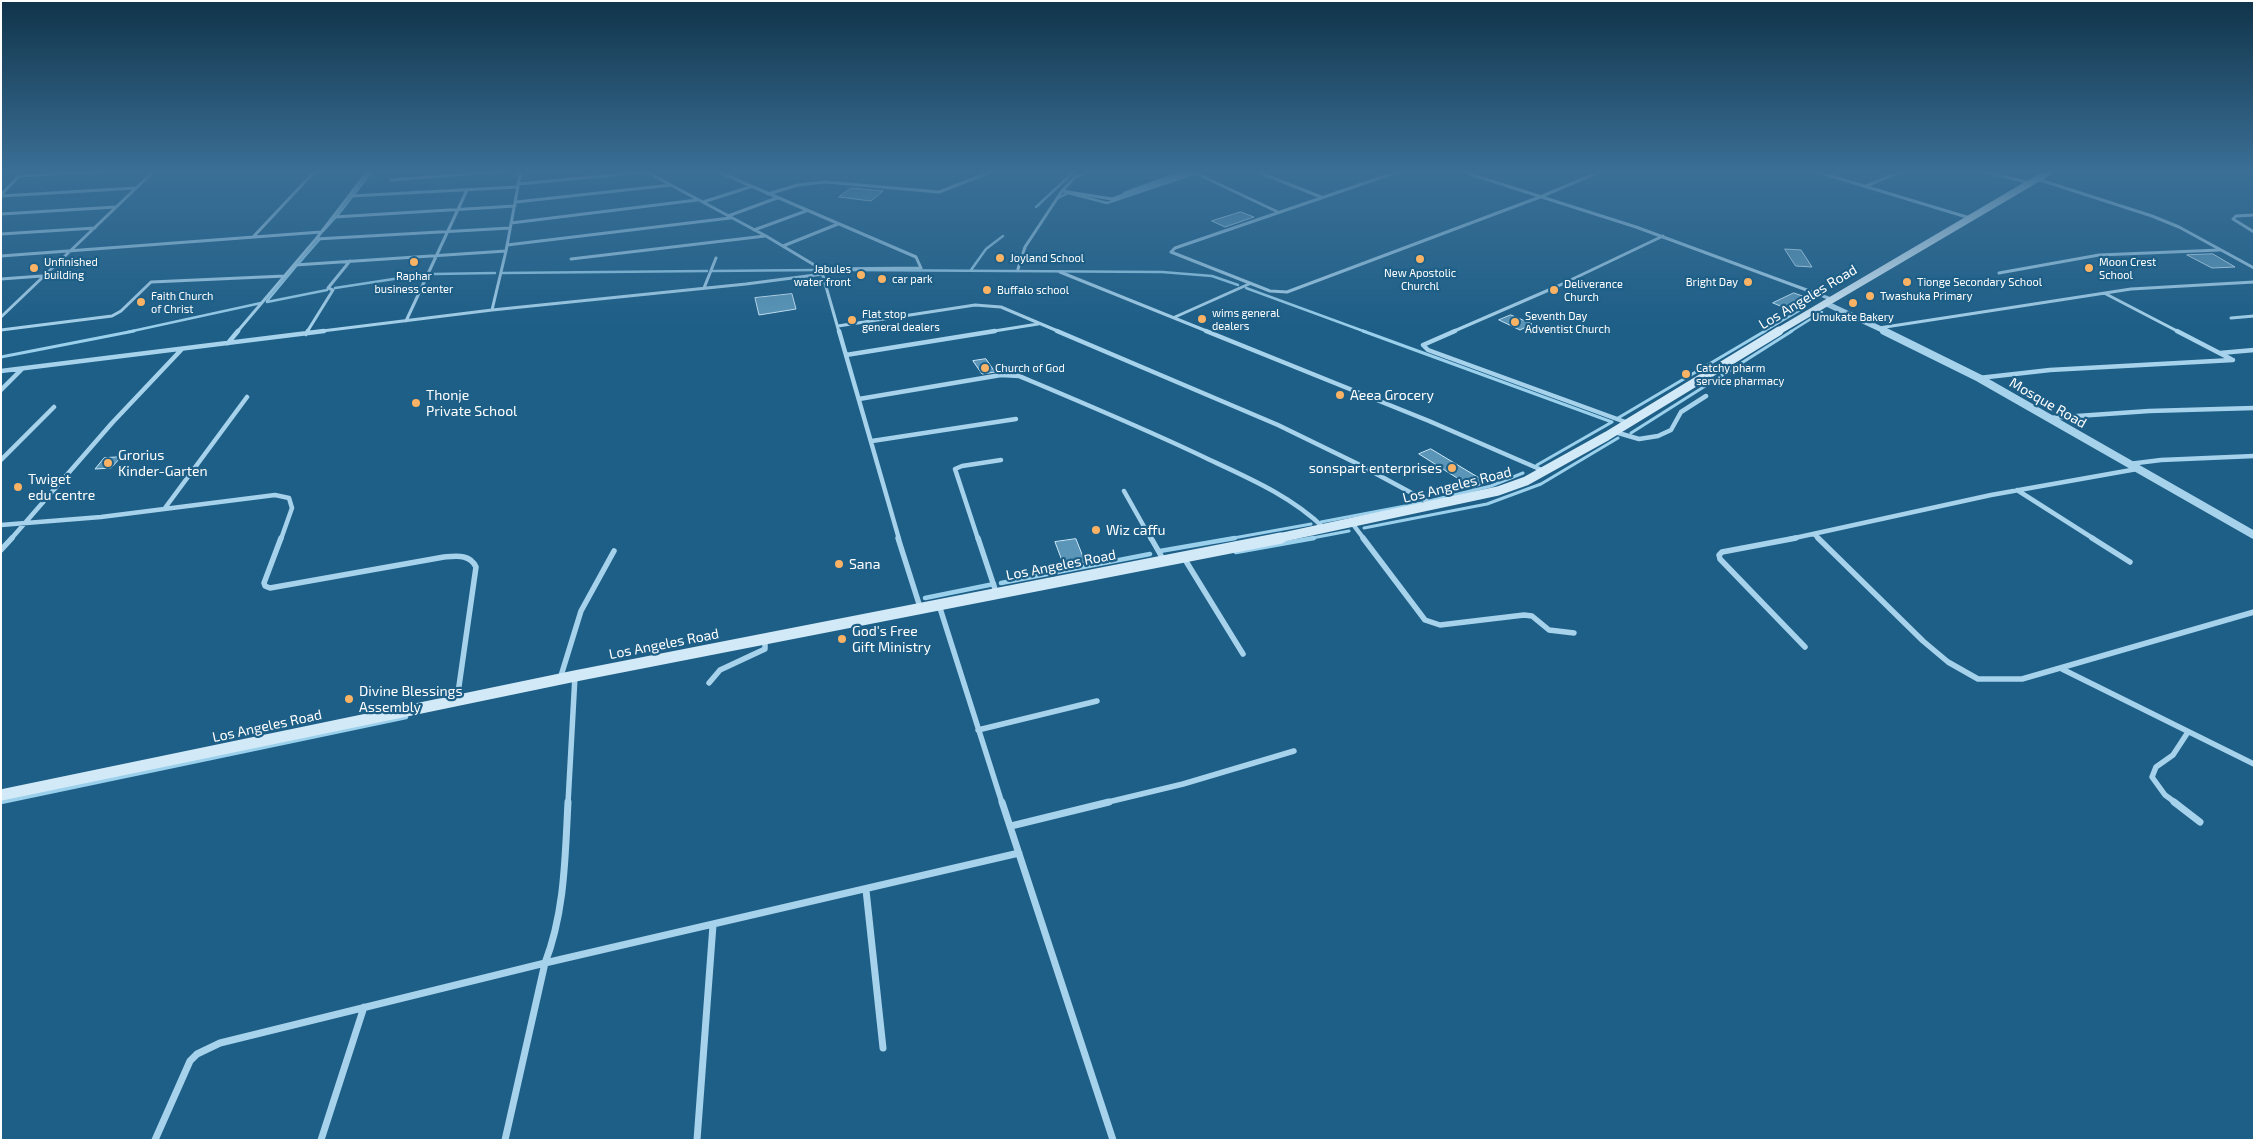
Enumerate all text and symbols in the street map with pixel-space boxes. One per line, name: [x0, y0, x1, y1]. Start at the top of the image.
place label: Joyland School: [1010, 251, 1084, 265]
marker: Joyland School: [994, 252, 1006, 264]
marker: New Apostolic Churchl: [1414, 253, 1426, 265]
place label: Unfinished building: [44, 255, 98, 281]
place label: Moon Crest School: [2099, 255, 2156, 281]
marker: Raphar business center: [408, 256, 420, 268]
street label: Los Angeles Road: [1756, 261, 1860, 333]
marker: Unfinished building: [28, 262, 40, 274]
place label: Jabules water front: [794, 262, 851, 288]
marker: Moon Crest School: [2083, 262, 2095, 274]
place label: New Apostolic Churchl: [1384, 266, 1456, 292]
place label: Raphar business center: [375, 269, 453, 295]
marker: Jabules water front: [855, 269, 867, 281]
place label: car park: [892, 272, 933, 286]
marker: car park: [876, 273, 888, 285]
place label: Bright Day: [1686, 275, 1738, 289]
place label: Tionge Secondary School: [1917, 275, 2042, 289]
marker: Bright Day: [1742, 276, 1754, 288]
marker: Tionge Secondary School: [1901, 276, 1913, 288]
place label: Deliverance Church: [1564, 277, 1623, 303]
place label: Buffalo school: [997, 283, 1069, 297]
marker: Buffalo school: [981, 284, 993, 296]
marker: Deliverance Church: [1548, 284, 1560, 296]
place label: Faith Church of Christ: [151, 289, 213, 315]
place label: Twashuka Primary: [1880, 289, 1973, 303]
marker: Twashuka Primary: [1864, 290, 1876, 302]
marker: Faith Church of Christ: [135, 296, 147, 308]
marker: Umukate Bakery: [1847, 297, 1859, 309]
place label: wims general dealers: [1212, 306, 1279, 332]
place label: Flat stop general dealers: [862, 307, 940, 333]
place label: Seventh Day Adventist Church: [1525, 309, 1610, 335]
place label: Umukate Bakery: [1812, 310, 1894, 324]
marker: wims general dealers: [1196, 313, 1208, 325]
marker: Flat stop general dealers: [846, 314, 858, 326]
marker: Seventh Day Adventist Church: [1509, 316, 1521, 328]
place label: Church of God: [995, 361, 1065, 375]
place label: Catchy pharm service pharmacy: [1696, 361, 1784, 387]
marker: Church of God: [979, 362, 991, 374]
marker: Catchy pharm service pharmacy: [1680, 368, 1692, 380]
street label: Mosque Road: [2006, 374, 2090, 432]
place label: Thonje Private School: [426, 387, 517, 420]
place label: Aeea Grocery: [1350, 387, 1434, 403]
marker: Aeea Grocery: [1334, 389, 1346, 401]
marker: Thonje Private School: [410, 397, 422, 409]
place label: Grorius Kinder-Garten: [118, 447, 208, 480]
marker: Grorius Kinder-Garten: [102, 457, 114, 469]
place label: sonspart enterprises: [1309, 460, 1442, 476]
marker: sonspart enterprises: [1446, 462, 1458, 474]
street label: Los Angeles Road: [1401, 463, 1513, 507]
place label: Twiget edu centre: [28, 471, 95, 504]
marker: Twiget edu centre: [12, 481, 24, 493]
place label: Wiz caffu: [1106, 522, 1165, 538]
marker: Wiz caffu: [1090, 524, 1102, 536]
street label: Los Angeles Road: [1005, 546, 1117, 584]
place label: Sana: [849, 556, 880, 572]
marker: Sana: [833, 558, 845, 570]
place label: God's Free Gift Ministry: [852, 623, 931, 656]
street label: Los Angeles Road: [608, 625, 720, 663]
marker: God's Free Gift Ministry: [836, 633, 848, 645]
place label: Divine Blessings Assembly: [359, 683, 463, 716]
marker: Divine Blessings Assembly: [343, 693, 355, 705]
street label: Los Angeles Road: [211, 706, 323, 746]

